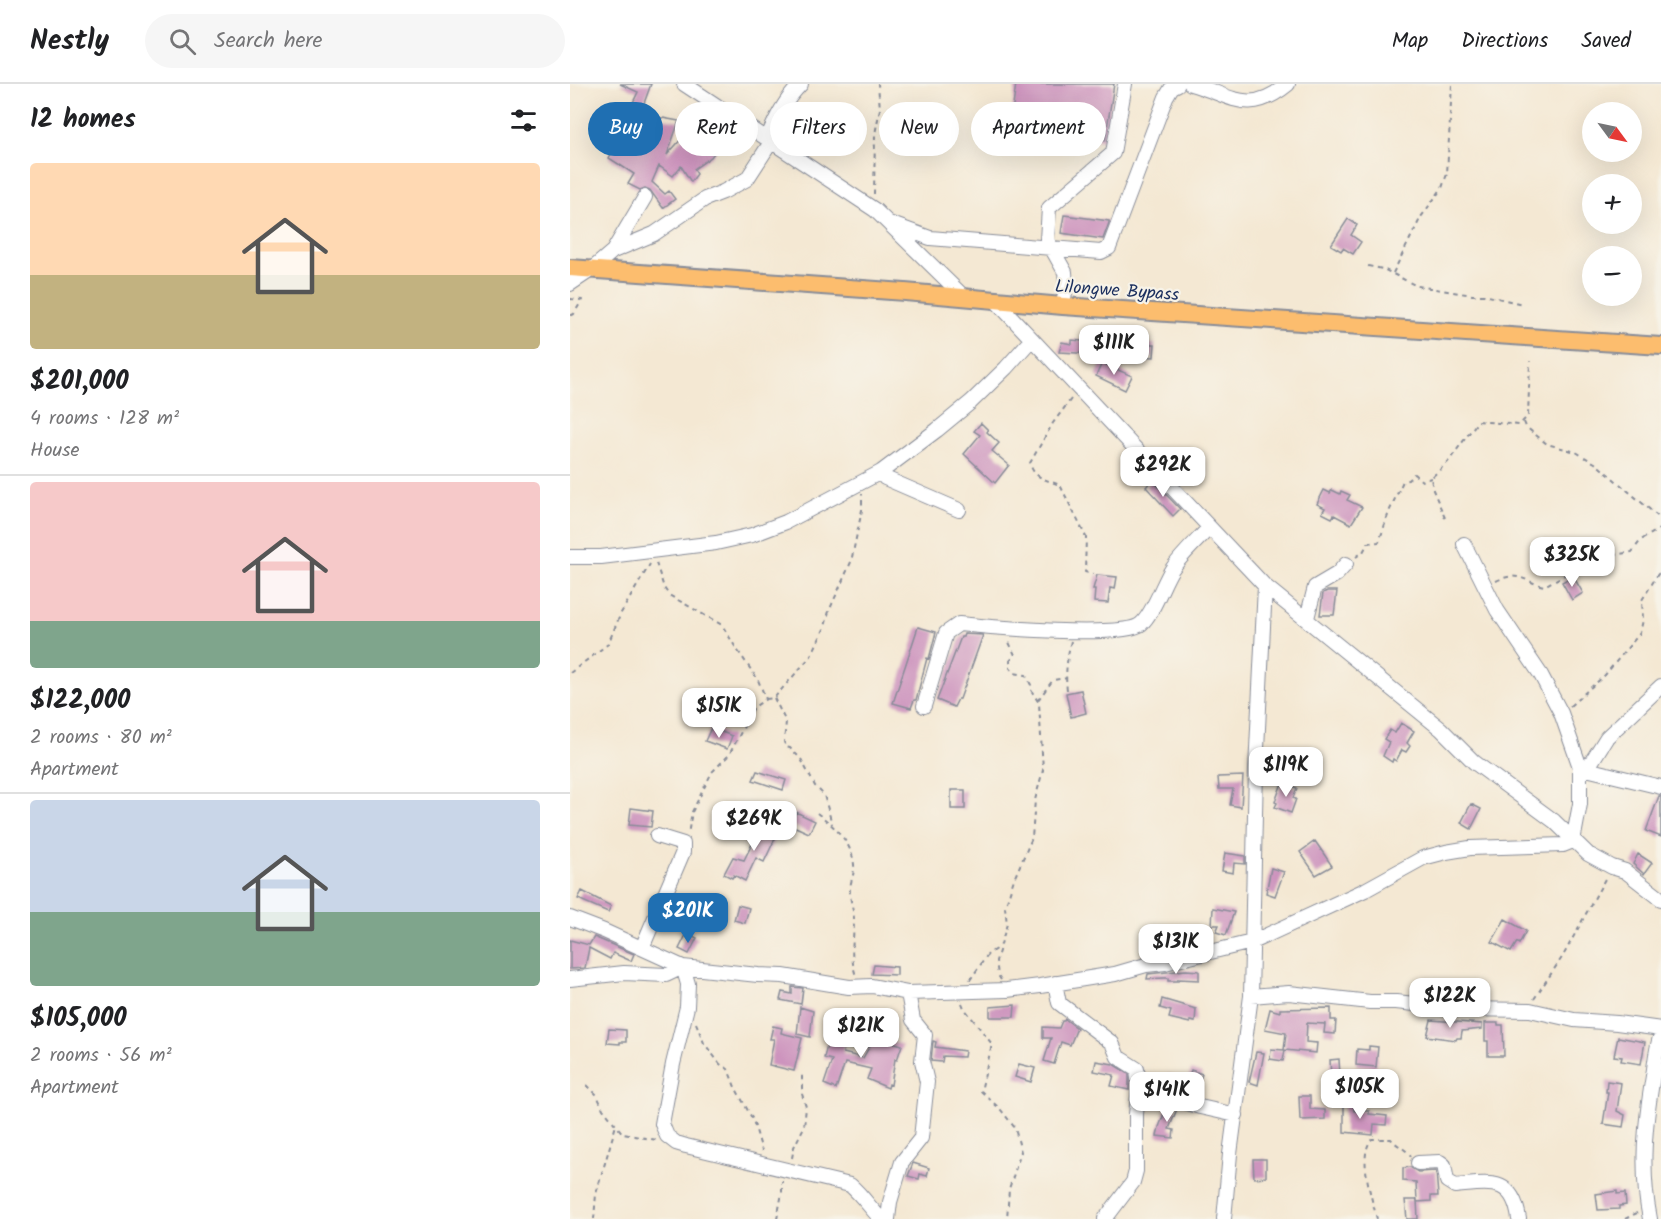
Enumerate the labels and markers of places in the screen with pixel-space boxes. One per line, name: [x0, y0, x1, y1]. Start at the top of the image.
pin: $111K: [1072, 325, 1156, 376]
pin: $292K: [1121, 447, 1205, 498]
pin: $325K: [1530, 537, 1614, 588]
pin: $151K: [677, 688, 761, 739]
pin: $119K: [1244, 747, 1328, 798]
pin: $269K: [712, 801, 796, 852]
pin: $201K: [646, 893, 730, 944]
pin: $131K: [1134, 924, 1218, 975]
pin: $122K: [1408, 978, 1492, 1029]
pin: $121K: [819, 1008, 903, 1059]
pin: $105K: [1318, 1069, 1402, 1120]
pin: $141K: [1125, 1072, 1209, 1123]

